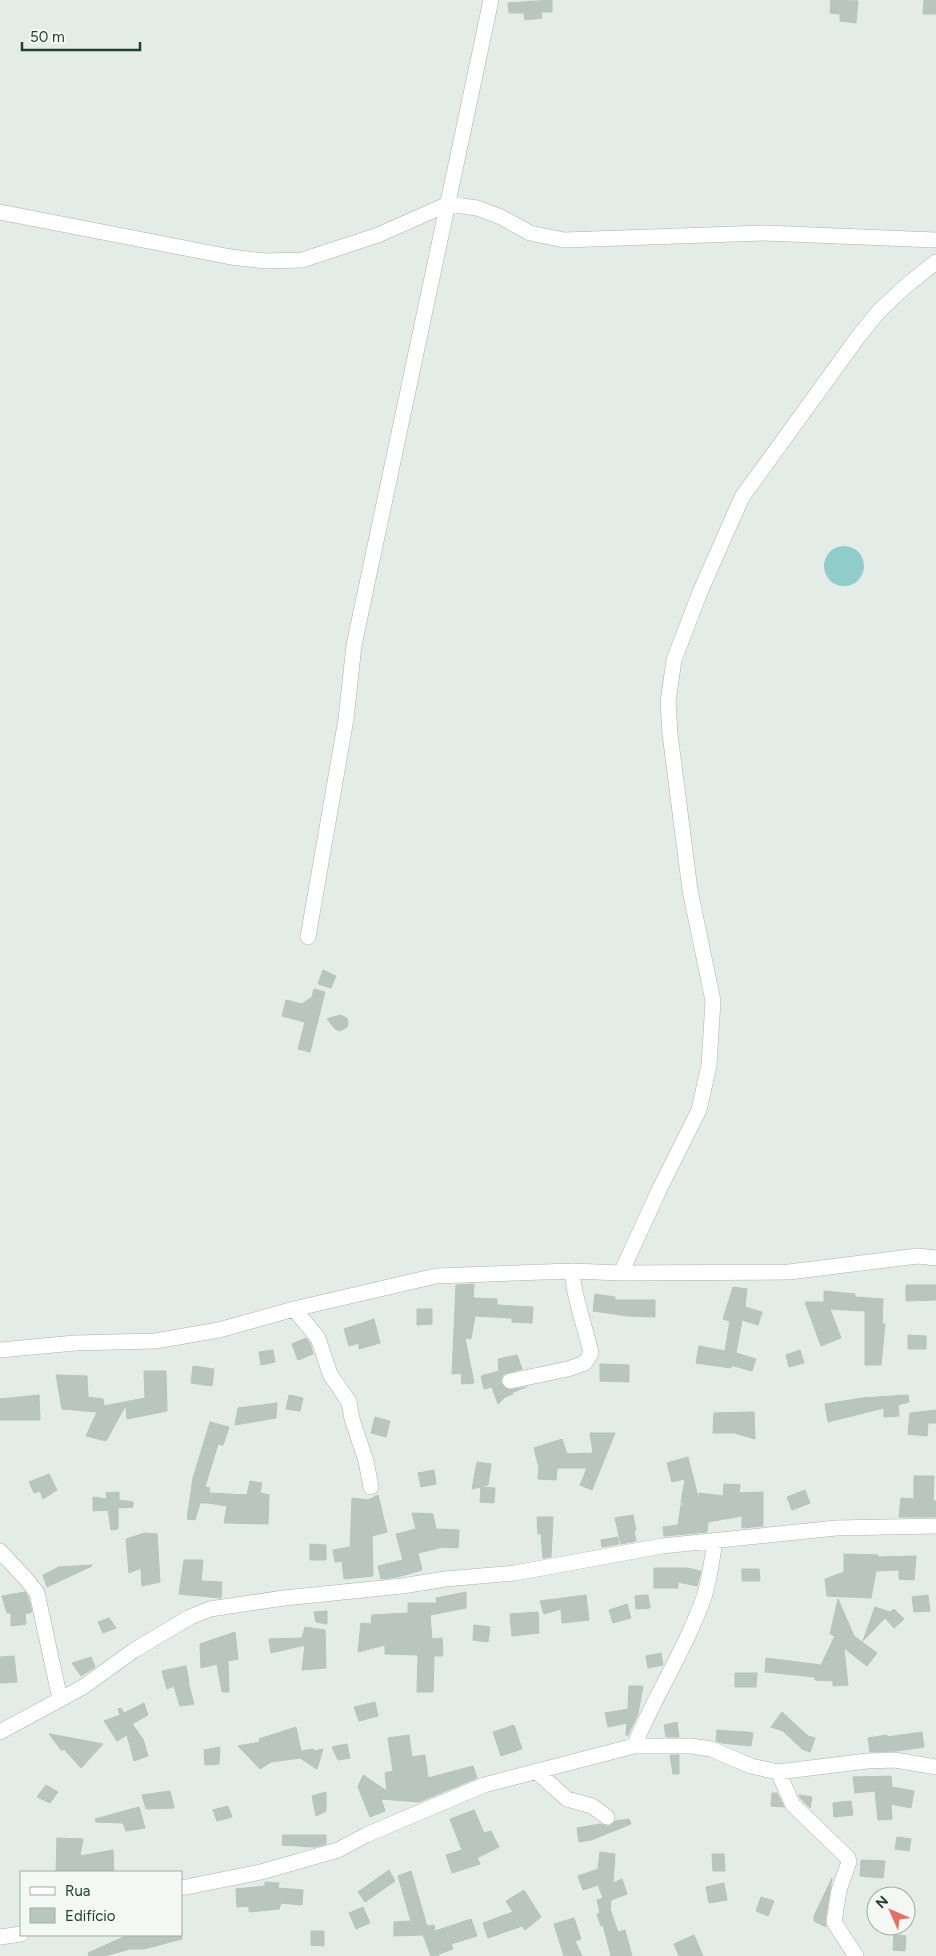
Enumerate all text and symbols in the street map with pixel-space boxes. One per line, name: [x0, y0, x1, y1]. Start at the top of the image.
scale bar: [22, 20, 140, 52]
text: 50 m: [30, 28, 65, 46]
legend: [20, 1871, 182, 1936]
text: Rua: [65, 1882, 90, 1900]
north arrow: [866, 1886, 916, 1936]
text: N: [872, 1892, 892, 1912]
text: Edifício: [65, 1907, 116, 1925]

